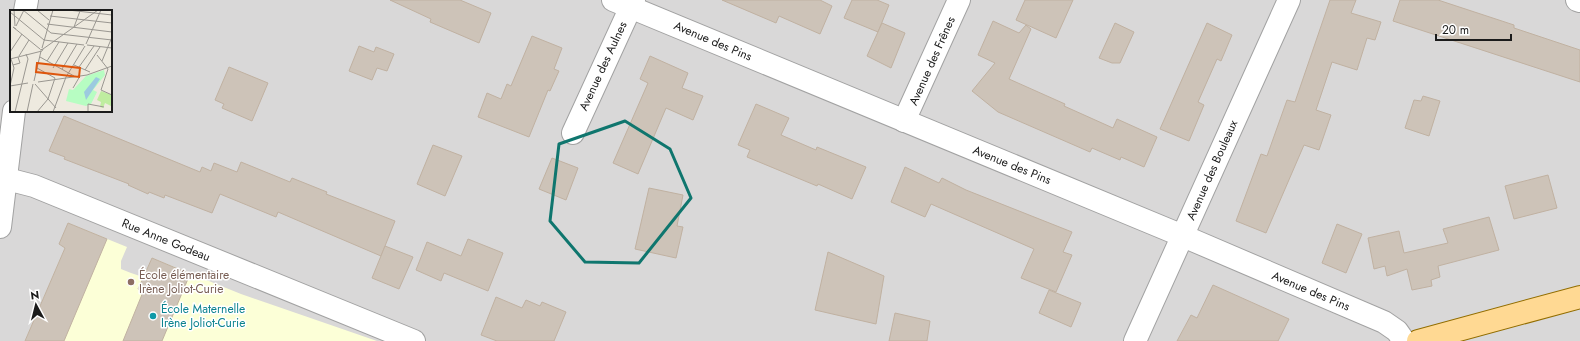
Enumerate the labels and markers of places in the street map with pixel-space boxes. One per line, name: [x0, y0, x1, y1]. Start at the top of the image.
place label: École élémentaire Irène Joliot-Curie: [139, 266, 229, 298]
marker: École élémentaire Irène Joliot-Curie: [126, 277, 136, 287]
place label: École Maternelle Irène Joliot-Curie: [161, 300, 245, 332]
marker: École Maternelle Irène Joliot-Curie: [148, 311, 158, 321]

